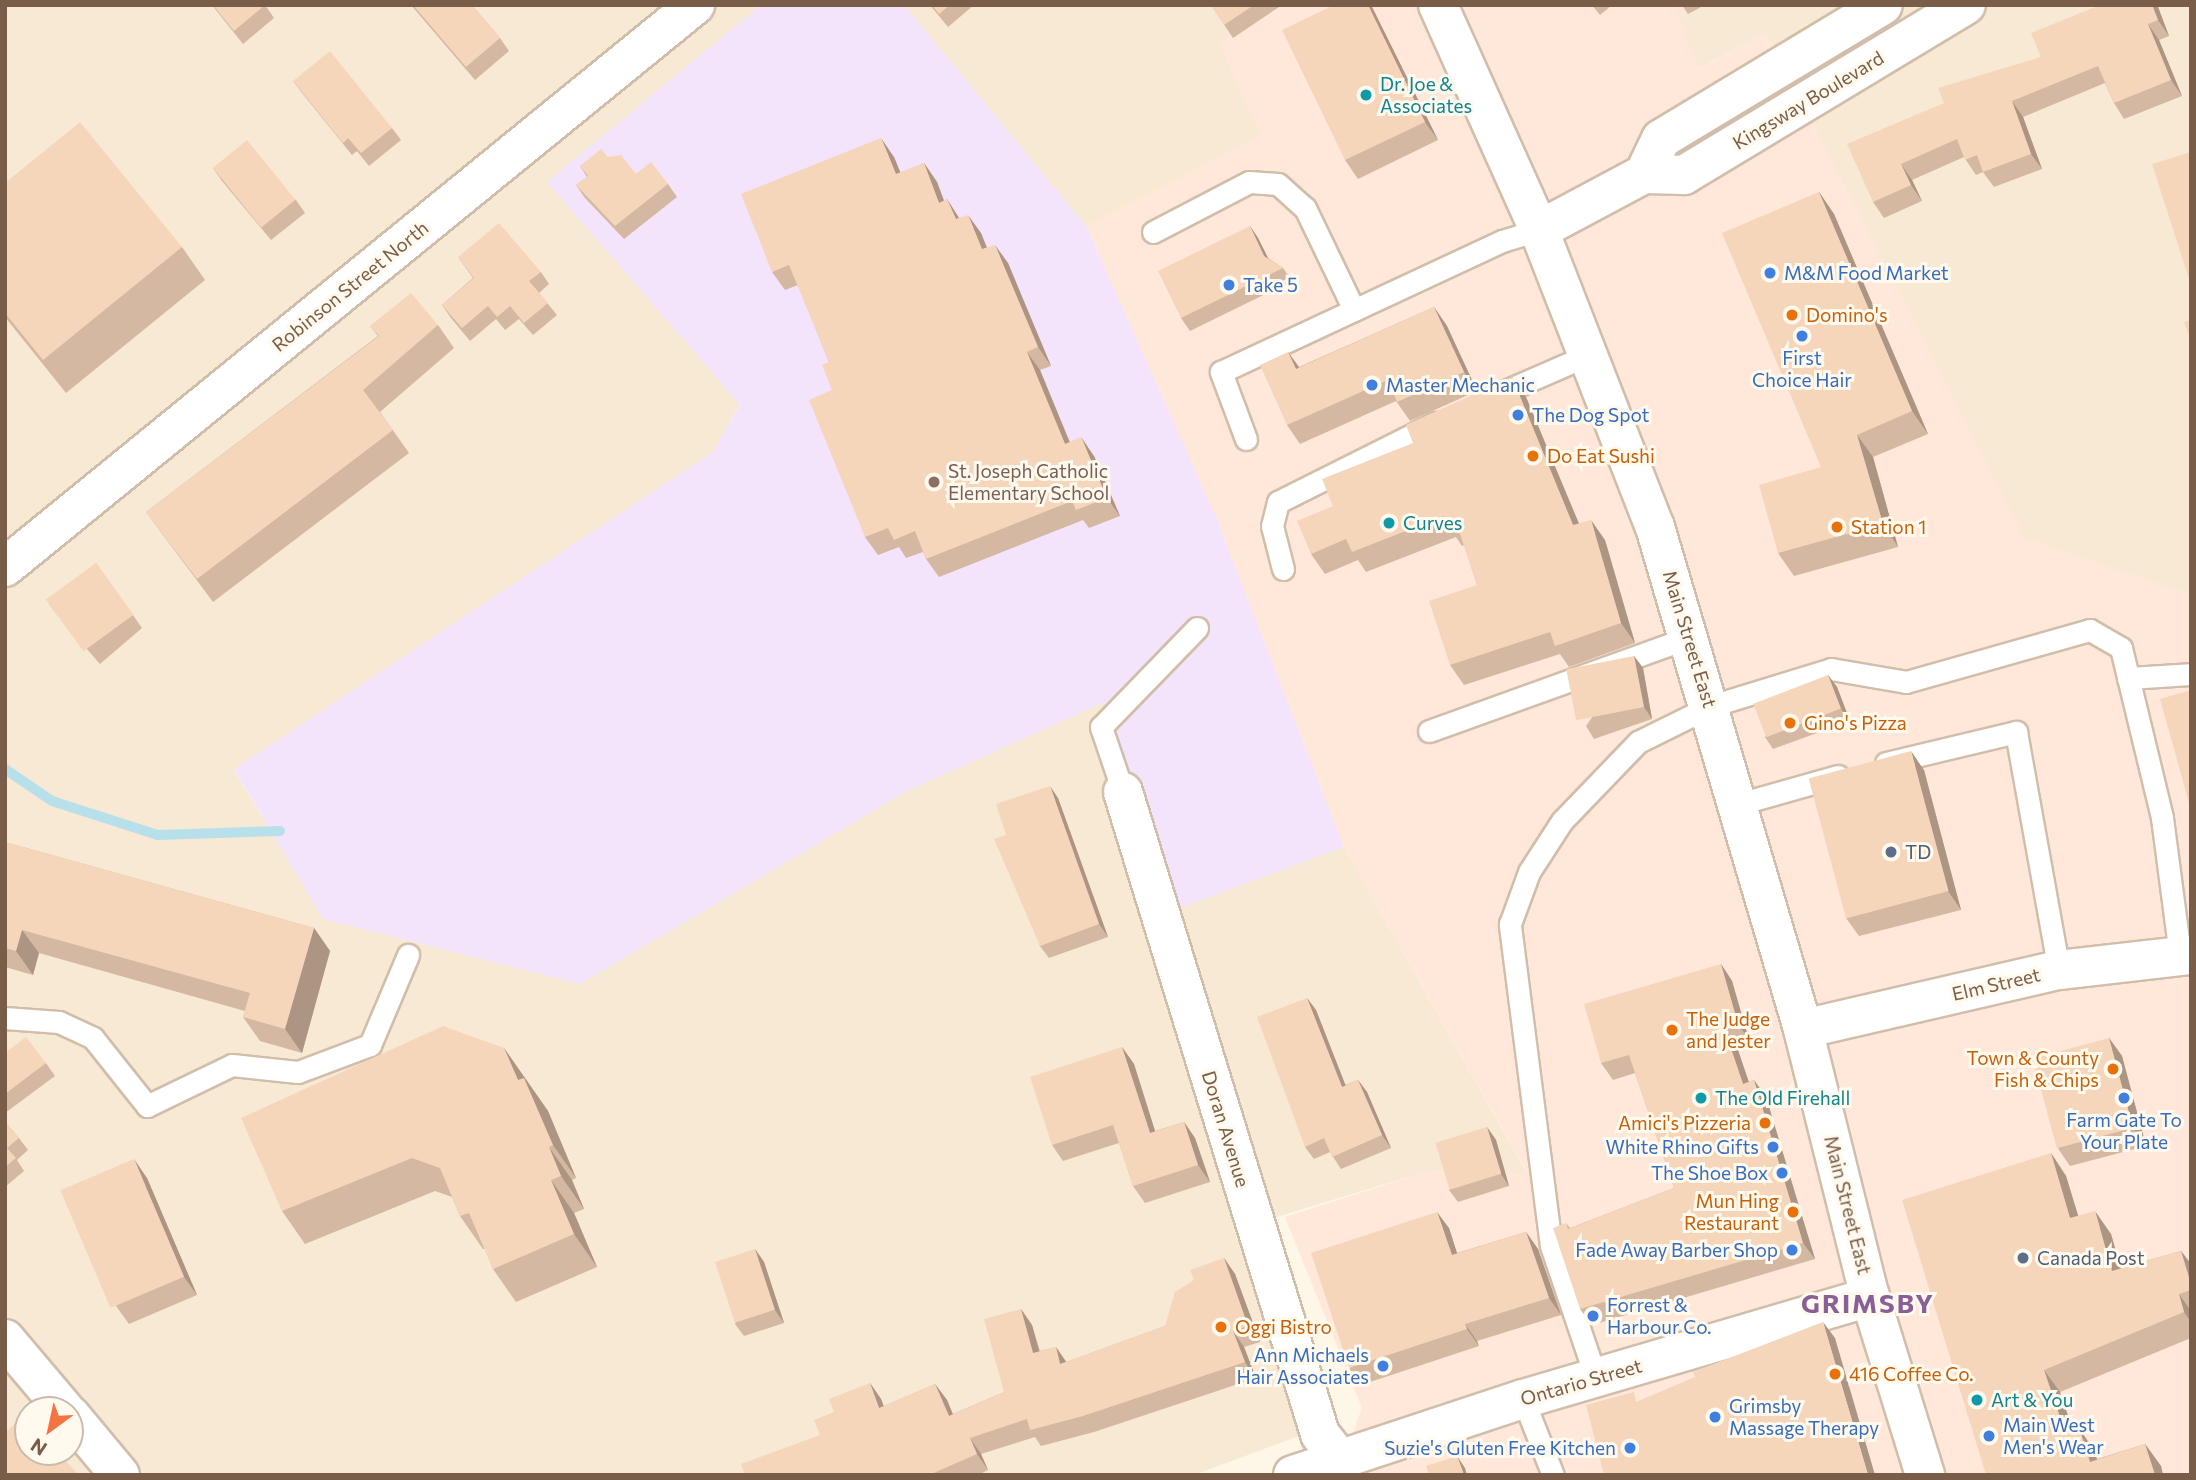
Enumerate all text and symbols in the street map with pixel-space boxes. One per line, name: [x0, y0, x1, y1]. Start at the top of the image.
street label: Kingsway Boulevard: [1728, 46, 1888, 154]
place label: Dr. Joe & Associates: [1380, 73, 1472, 117]
marker: Dr. Joe & Associates: [1358, 87, 1374, 103]
street label: Robinson Street North: [267, 216, 433, 356]
place label: M&M Food Market: [1784, 262, 1949, 284]
marker: M&M Food Market: [1762, 265, 1778, 281]
place label: Take 5: [1243, 274, 1298, 296]
marker: Take 5: [1221, 277, 1237, 293]
place label: Domino's: [1806, 304, 1888, 326]
marker: Domino's: [1784, 307, 1800, 323]
marker: First Choice Hair: [1794, 328, 1810, 344]
place label: First Choice Hair: [1752, 347, 1852, 391]
place label: Master Mechanic: [1386, 374, 1535, 396]
marker: Master Mechanic: [1364, 377, 1380, 393]
place label: The Dog Spot: [1532, 404, 1649, 426]
marker: The Dog Spot: [1510, 407, 1526, 423]
place label: Do Eat Sushi: [1547, 445, 1655, 467]
marker: Do Eat Sushi: [1525, 448, 1541, 464]
place label: St. Joseph Catholic Elementary School: [948, 460, 1109, 504]
marker: St. Joseph Catholic Elementary School: [926, 474, 942, 490]
place label: Curves: [1403, 512, 1462, 534]
marker: Curves: [1381, 515, 1397, 531]
place label: Station 1: [1851, 516, 1926, 538]
marker: Station 1: [1829, 519, 1845, 535]
street label: Main Street East: [1658, 568, 1722, 710]
place label: Gino's Pizza: [1804, 712, 1907, 734]
marker: Gino's Pizza: [1782, 715, 1798, 731]
place label: TD: [1905, 841, 1931, 863]
marker: TD: [1883, 844, 1899, 860]
street label: Elm Street: [1950, 963, 2042, 1005]
place label: The Judge and Jester: [1686, 1008, 1771, 1052]
marker: The Judge and Jester: [1664, 1022, 1680, 1038]
place label: Town & County Fish & Chips: [1966, 1047, 2099, 1091]
marker: Town & County Fish & Chips: [2105, 1061, 2121, 1077]
street label: Doran Avenue: [1197, 1068, 1255, 1190]
place label: The Old Firehall: [1715, 1087, 1850, 1109]
marker: The Old Firehall: [1693, 1090, 1709, 1106]
marker: Farm Gate To Your Plate: [2116, 1090, 2132, 1106]
place label: Farm Gate To Your Plate: [2066, 1109, 2182, 1153]
place label: Amici's Pizzeria: [1618, 1112, 1751, 1134]
marker: Amici's Pizzeria: [1757, 1115, 1773, 1131]
street label: Main Street East: [1820, 1133, 1876, 1277]
place label: White Rhino Gifts: [1605, 1136, 1759, 1158]
marker: White Rhino Gifts: [1765, 1139, 1781, 1155]
place label: The Shoe Box: [1651, 1162, 1768, 1184]
marker: The Shoe Box: [1774, 1165, 1790, 1181]
place label: Mun Hing Restaurant: [1684, 1190, 1779, 1234]
marker: Mun Hing Restaurant: [1785, 1204, 1801, 1220]
place label: Fade Away Barber Shop: [1575, 1239, 1778, 1261]
marker: Fade Away Barber Shop: [1784, 1242, 1800, 1258]
place label: Canada Post: [2037, 1247, 2144, 1269]
marker: Canada Post: [2015, 1250, 2031, 1266]
district label: GRIMSBY: [1802, 1287, 1934, 1319]
place label: Forrest & Harbour Co.: [1607, 1294, 1712, 1338]
marker: Forrest & Harbour Co.: [1585, 1308, 1601, 1324]
place label: Oggi Bistro: [1235, 1316, 1332, 1338]
marker: Oggi Bistro: [1213, 1319, 1229, 1335]
place label: Ann Michaels Hair Associates: [1236, 1344, 1369, 1388]
street label: Ontario Street: [1518, 1354, 1644, 1410]
marker: Ann Michaels Hair Associates: [1375, 1358, 1391, 1374]
place label: 416 Coffee Co.: [1849, 1363, 1974, 1385]
marker: 416 Coffee Co.: [1827, 1366, 1843, 1382]
place label: Art & You: [1991, 1389, 2073, 1411]
marker: Art & You: [1969, 1392, 1985, 1408]
place label: Grimsby Massage Therapy: [1729, 1395, 1879, 1439]
north arrow: [14, 1396, 84, 1466]
marker: Grimsby Massage Therapy: [1707, 1409, 1723, 1425]
place label: Main West Men's Wear: [2003, 1414, 2104, 1458]
marker: Main West Men's Wear: [1981, 1428, 1997, 1444]
text: N: [26, 1434, 51, 1461]
place label: Suzie's Gluten Free Kitchen: [1384, 1437, 1616, 1459]
marker: Suzie's Gluten Free Kitchen: [1622, 1440, 1638, 1456]

